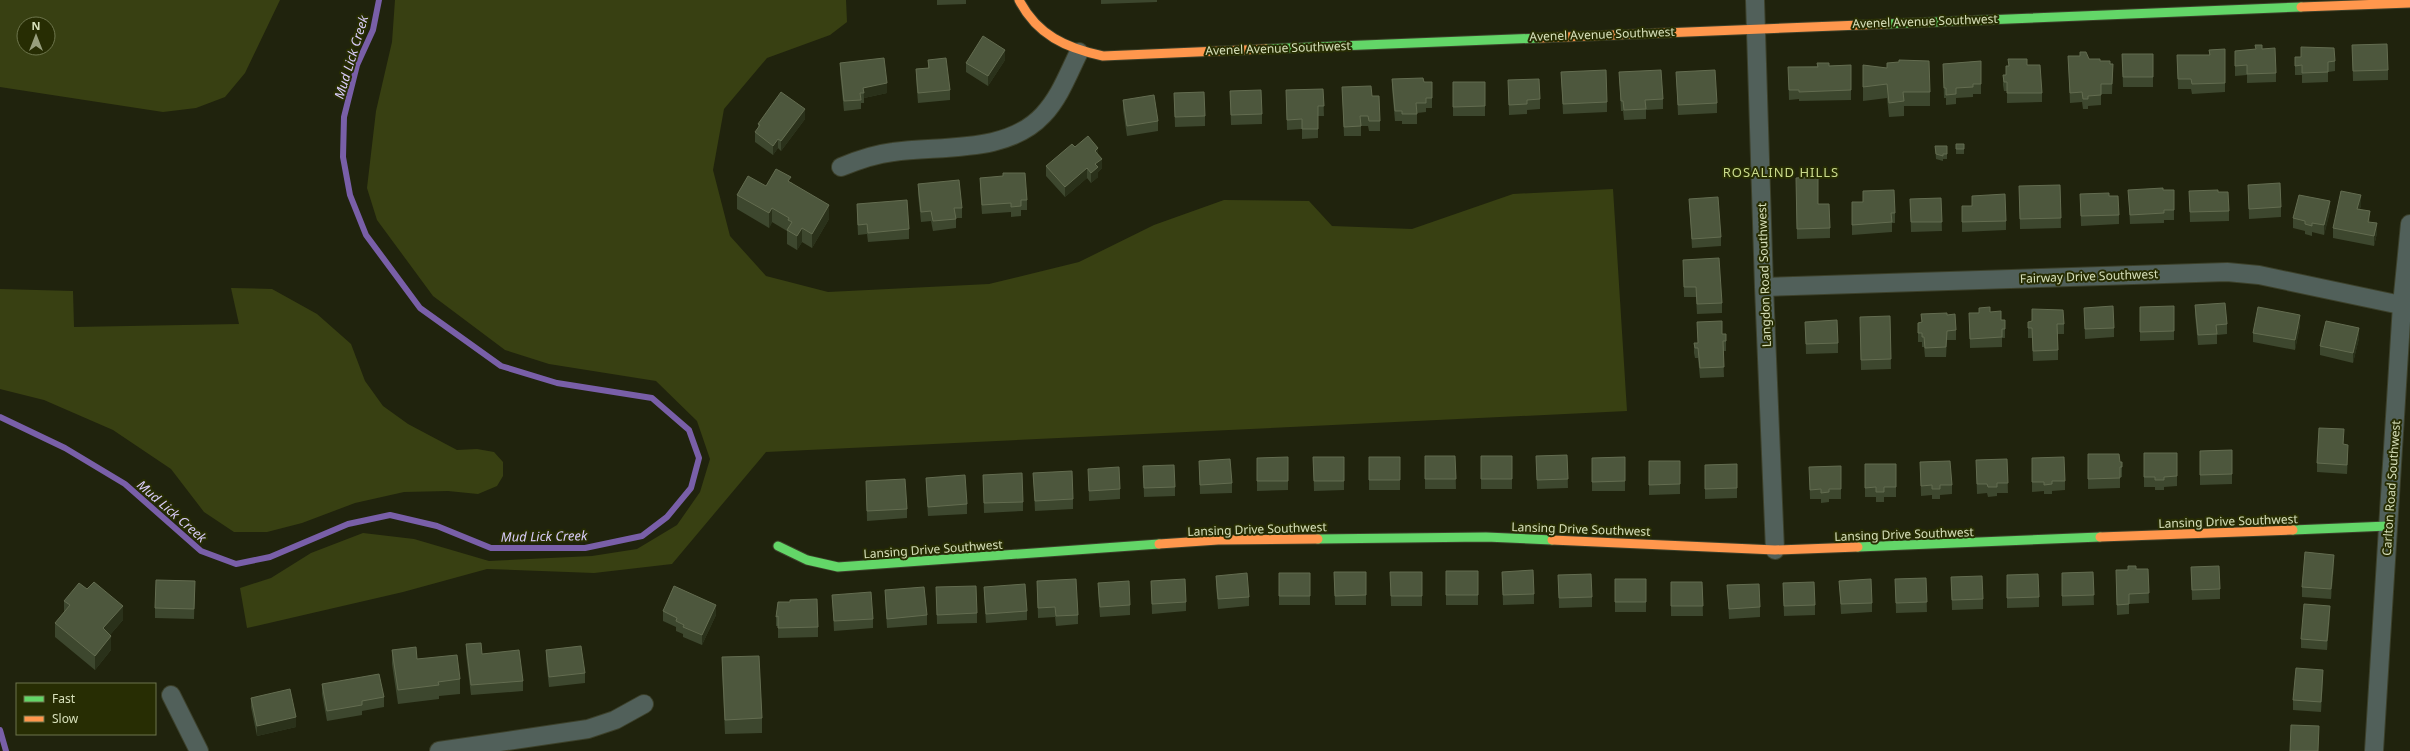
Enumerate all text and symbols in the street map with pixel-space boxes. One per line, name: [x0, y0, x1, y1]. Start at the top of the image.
street label: Avenel Avenue Southwest: [1852, 10, 1999, 32]
water label: Mud Lick Creek: [330, 12, 372, 101]
north arrow: [16, 16, 56, 56]
text: N: [32, 18, 40, 33]
street label: Avenel Avenue Southwest: [1529, 23, 1676, 45]
street label: Avenel Avenue Southwest: [1205, 37, 1352, 59]
district label: ROSALIND HILLS: [1723, 163, 1839, 181]
street label: Langdon Road Southwest: [1753, 202, 1775, 347]
street label: Fairway Drive Southwest: [2019, 265, 2159, 287]
street label: Carlton Road Southwest: [2378, 419, 2404, 556]
water label: Mud Lick Creek: [133, 476, 211, 547]
street label: Lansing Drive Southwest: [2158, 510, 2299, 532]
street label: Lansing Drive Southwest: [1187, 518, 1328, 540]
street label: Lansing Drive Southwest: [1511, 518, 1652, 540]
street label: Lansing Drive Southwest: [1834, 523, 1975, 545]
water label: Mud Lick Creek: [501, 526, 588, 546]
street label: Lansing Drive Southwest: [863, 536, 1004, 562]
legend: [16, 683, 156, 735]
text: Fast: [52, 690, 76, 707]
text: Slow: [52, 710, 79, 727]

